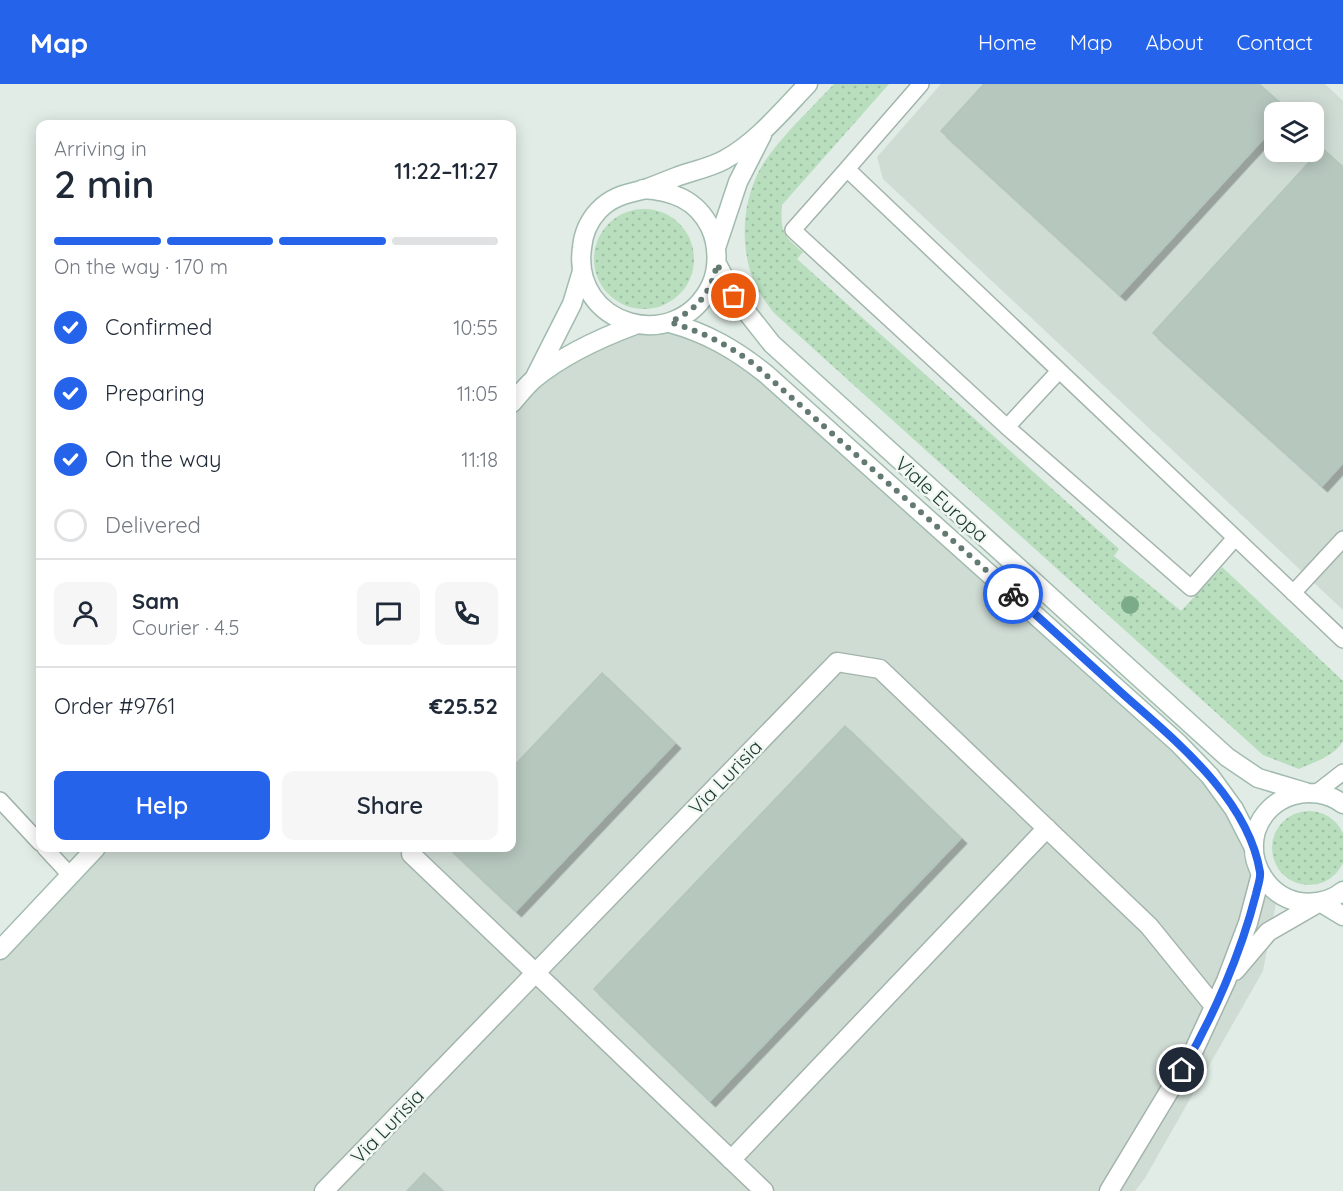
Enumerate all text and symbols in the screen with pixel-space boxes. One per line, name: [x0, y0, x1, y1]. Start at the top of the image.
text: Map: [30, 25, 88, 60]
text: Home: [978, 29, 1037, 55]
text: Map: [1070, 29, 1113, 55]
text: About: [1146, 29, 1204, 55]
text: Contact: [1237, 29, 1313, 55]
map controls: [1264, 102, 1324, 162]
button: layers: [1264, 102, 1324, 162]
text: Arriving in: [54, 136, 147, 161]
text: 11:22–11:27: [394, 157, 498, 185]
text: 2 min: [54, 159, 155, 208]
text: On the way · 170 m: [54, 254, 228, 279]
pin: [708, 270, 759, 321]
icon: bag: [717, 279, 750, 312]
icon: check: [54, 311, 87, 344]
text: Confirmed: [105, 313, 212, 341]
text: 10:55: [453, 315, 498, 340]
icon: check: [54, 377, 87, 410]
text: Preparing: [105, 379, 205, 407]
text: 11:05: [457, 381, 498, 406]
icon: check: [54, 443, 87, 476]
text: On the way: [105, 445, 221, 473]
text: 11:18: [461, 447, 498, 472]
street label: Viale Europa: [890, 451, 994, 547]
text: Delivered: [105, 511, 201, 539]
courier: [983, 564, 1043, 624]
icon: bike: [997, 578, 1030, 611]
button: person: [54, 582, 117, 645]
button: chat: [357, 582, 420, 645]
button: phone: [435, 582, 498, 645]
text: Sam: [132, 587, 179, 615]
text: Courier · 4.5: [132, 615, 239, 640]
text: Order #9761: [54, 692, 176, 720]
text: €25.52: [429, 692, 498, 720]
street label: Via Lurisia: [683, 734, 767, 820]
button: Help: [54, 771, 270, 840]
button: Share: [282, 771, 498, 840]
pin: [1156, 1044, 1207, 1095]
icon: home: [1165, 1053, 1198, 1086]
street label: Via Lurisia: [345, 1083, 429, 1169]

